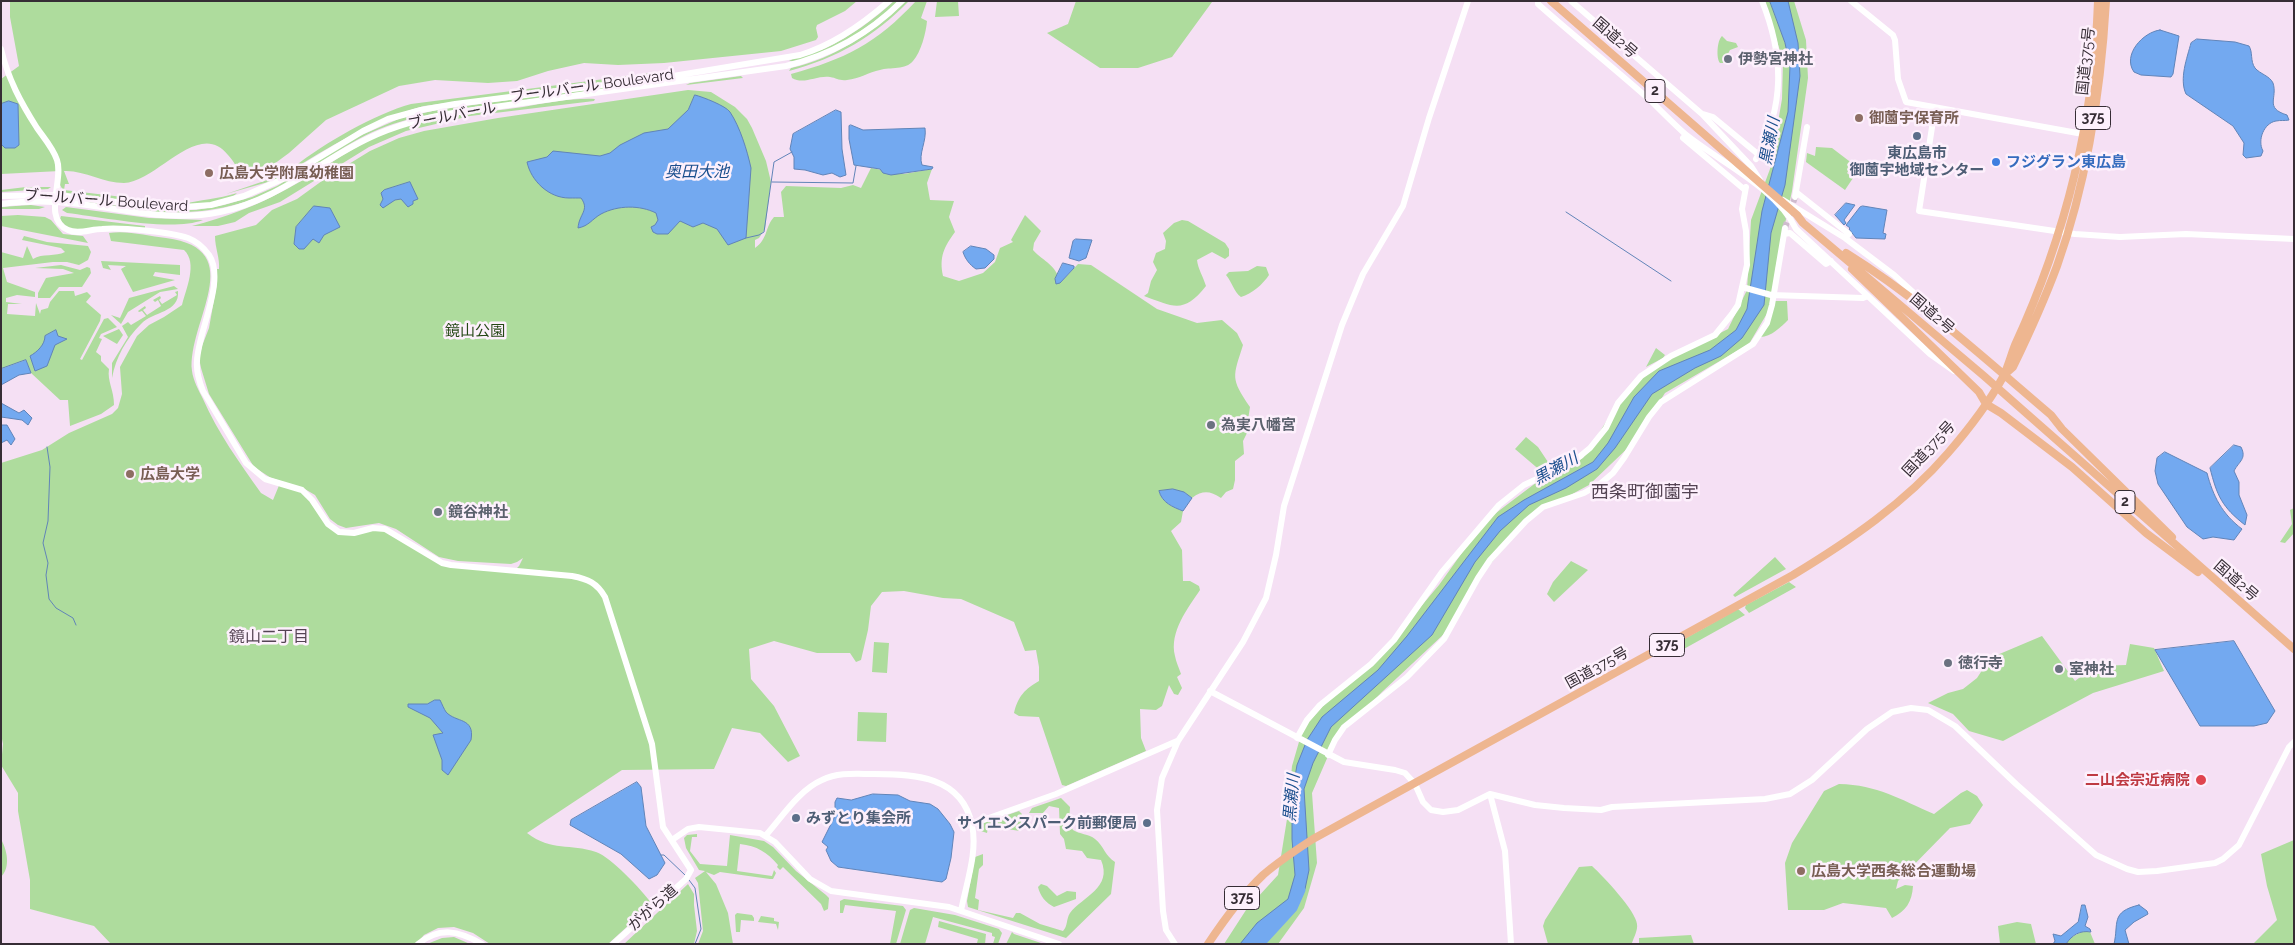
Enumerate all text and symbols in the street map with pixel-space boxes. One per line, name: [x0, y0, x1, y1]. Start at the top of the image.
street label: 国道2号: [1589, 14, 1641, 62]
street label: 国道375号: [2073, 26, 2099, 96]
place label: 伊勢宮神社: [1738, 50, 1813, 68]
marker: 伊勢宮神社: [1722, 53, 1734, 65]
street label: ブールバール Boulevard: [509, 66, 675, 106]
road number: 2: [1645, 80, 1665, 102]
street label: ブールバール: [406, 99, 498, 133]
road number: 375: [2076, 106, 2110, 130]
place label: 御薗宇保育所: [1869, 109, 1959, 127]
marker: 御薗宇保育所: [1853, 112, 1865, 124]
water label: 黒瀬川: [1756, 116, 1784, 166]
marker: 東広島市 御薗宇地域センター: [1911, 130, 1923, 142]
place label: 東広島市 御薗宇地域センター: [1850, 144, 1984, 179]
place label: フジグラン東広島: [2006, 153, 2126, 171]
marker: フジグラン東広島: [1990, 156, 2002, 168]
water label: 奥田大池: [665, 162, 729, 182]
place label: 広島大学附属幼稚園: [219, 164, 354, 182]
marker: 広島大学附属幼稚園: [203, 167, 215, 179]
street label: ブールバール Boulevard: [23, 186, 189, 216]
street label: 国道2号: [1906, 290, 1958, 338]
park label: 鏡山公園: [445, 322, 505, 340]
place label: 為実八幡宮: [1221, 416, 1296, 434]
street label: 国道375号: [1899, 418, 1959, 480]
marker: 為実八幡宮: [1205, 419, 1217, 431]
water label: 黒瀬川: [1530, 449, 1582, 489]
place label: 広島大学: [140, 465, 200, 483]
marker: 広島大学: [124, 468, 136, 480]
district label: 西条町御薗宇: [1591, 482, 1699, 504]
road number: 2: [2115, 491, 2135, 514]
place label: 鏡谷神社: [448, 503, 508, 521]
marker: 鏡谷神社: [432, 506, 444, 518]
street label: 国道2号: [2210, 557, 2262, 605]
district label: 鏡山二丁目: [229, 627, 309, 647]
road number: 375: [1650, 634, 1684, 656]
street label: 国道375号: [1563, 643, 1631, 693]
place label: 徳行寺: [1958, 654, 2003, 672]
marker: 徳行寺: [1942, 657, 1954, 669]
place label: 室神社: [2069, 660, 2114, 678]
marker: 室神社: [2053, 663, 2065, 675]
place label: 二山会宗近病院: [2085, 771, 2190, 789]
water label: 黒瀬川: [1280, 773, 1304, 823]
marker: 二山会宗近病院: [2194, 773, 2208, 787]
place label: みずとり集会所: [806, 809, 911, 827]
marker: みずとり集会所: [790, 812, 802, 824]
place label: サイエンスパーク前郵便局: [957, 814, 1137, 832]
marker: サイエンスパーク前郵便局: [1141, 817, 1153, 829]
place label: 広島大学西条総合運動場: [1811, 862, 1976, 880]
marker: 広島大学西条総合運動場: [1795, 865, 1807, 877]
street label: ががら道: [625, 881, 681, 935]
road number: 375: [1224, 886, 1260, 910]

